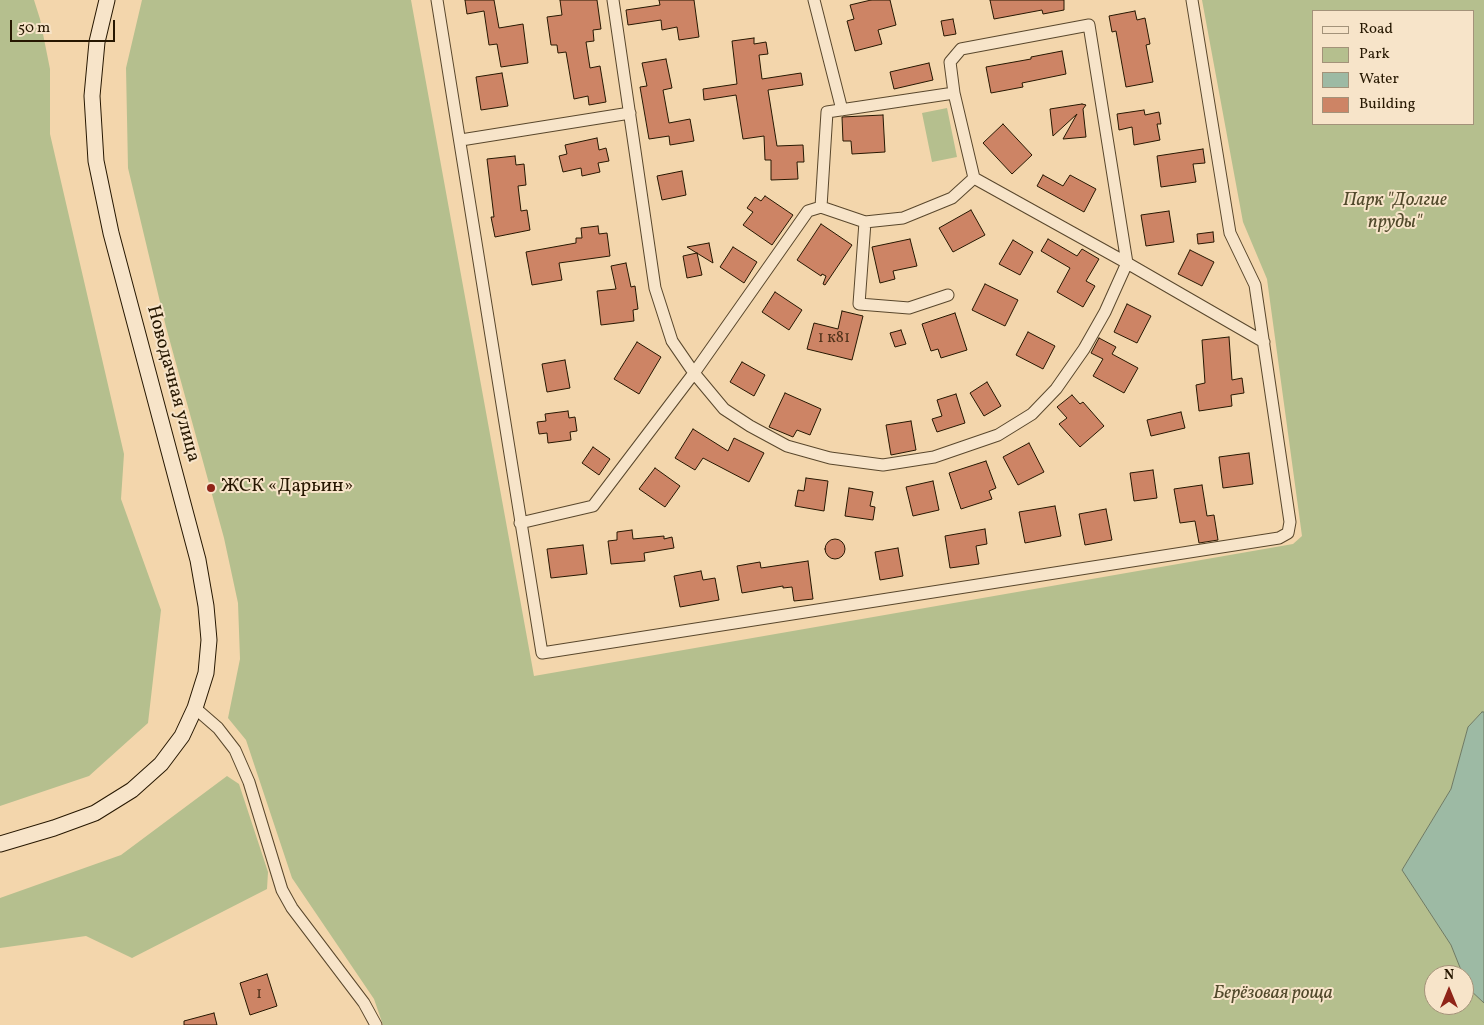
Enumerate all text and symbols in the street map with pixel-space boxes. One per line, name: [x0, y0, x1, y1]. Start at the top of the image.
scale bar: [12, 10, 118, 42]
legend: [1312, 10, 1474, 125]
text: 50 m: [18, 18, 50, 39]
text: Road: [1359, 19, 1393, 40]
text: Park: [1359, 44, 1390, 65]
text: Water: [1359, 69, 1399, 90]
text: Building: [1359, 94, 1415, 115]
park label: Парк "Долгие пруды": [1343, 191, 1447, 235]
street label: Новодачная улица: [140, 303, 204, 465]
house number: 1 к81: [818, 329, 850, 349]
place label: ЖСК «Дарьин»: [221, 477, 353, 499]
marker: ЖСК «Дарьин»: [205, 482, 217, 494]
north arrow: [1424, 965, 1474, 1015]
text: N: [1444, 966, 1454, 985]
park label: Берёзовая роща: [1213, 984, 1333, 1006]
house number: 1: [256, 985, 262, 1005]

